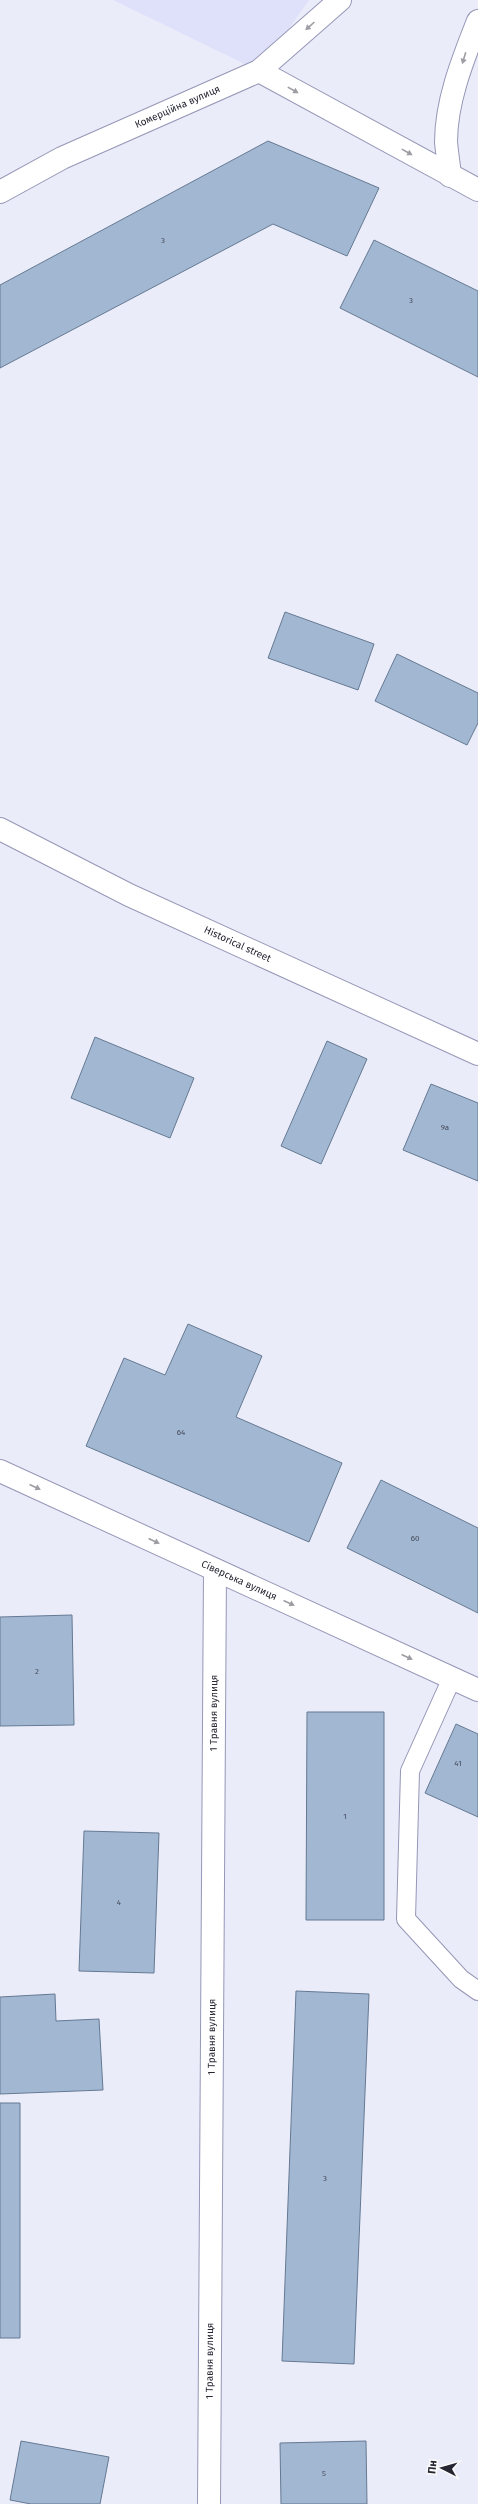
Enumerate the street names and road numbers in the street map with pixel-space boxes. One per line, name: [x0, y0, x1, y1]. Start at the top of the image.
street label: Комерційна вулиця: [133, 83, 222, 131]
street label: Historical street: [202, 924, 273, 965]
street label: Сіверська вулиця: [199, 1558, 279, 1603]
street label: 1 Травня вулиця: [208, 1675, 220, 1751]
street label: 1 Травня вулиця: [206, 1999, 218, 2075]
street label: 1 Травня вулиця: [204, 2323, 216, 2399]

